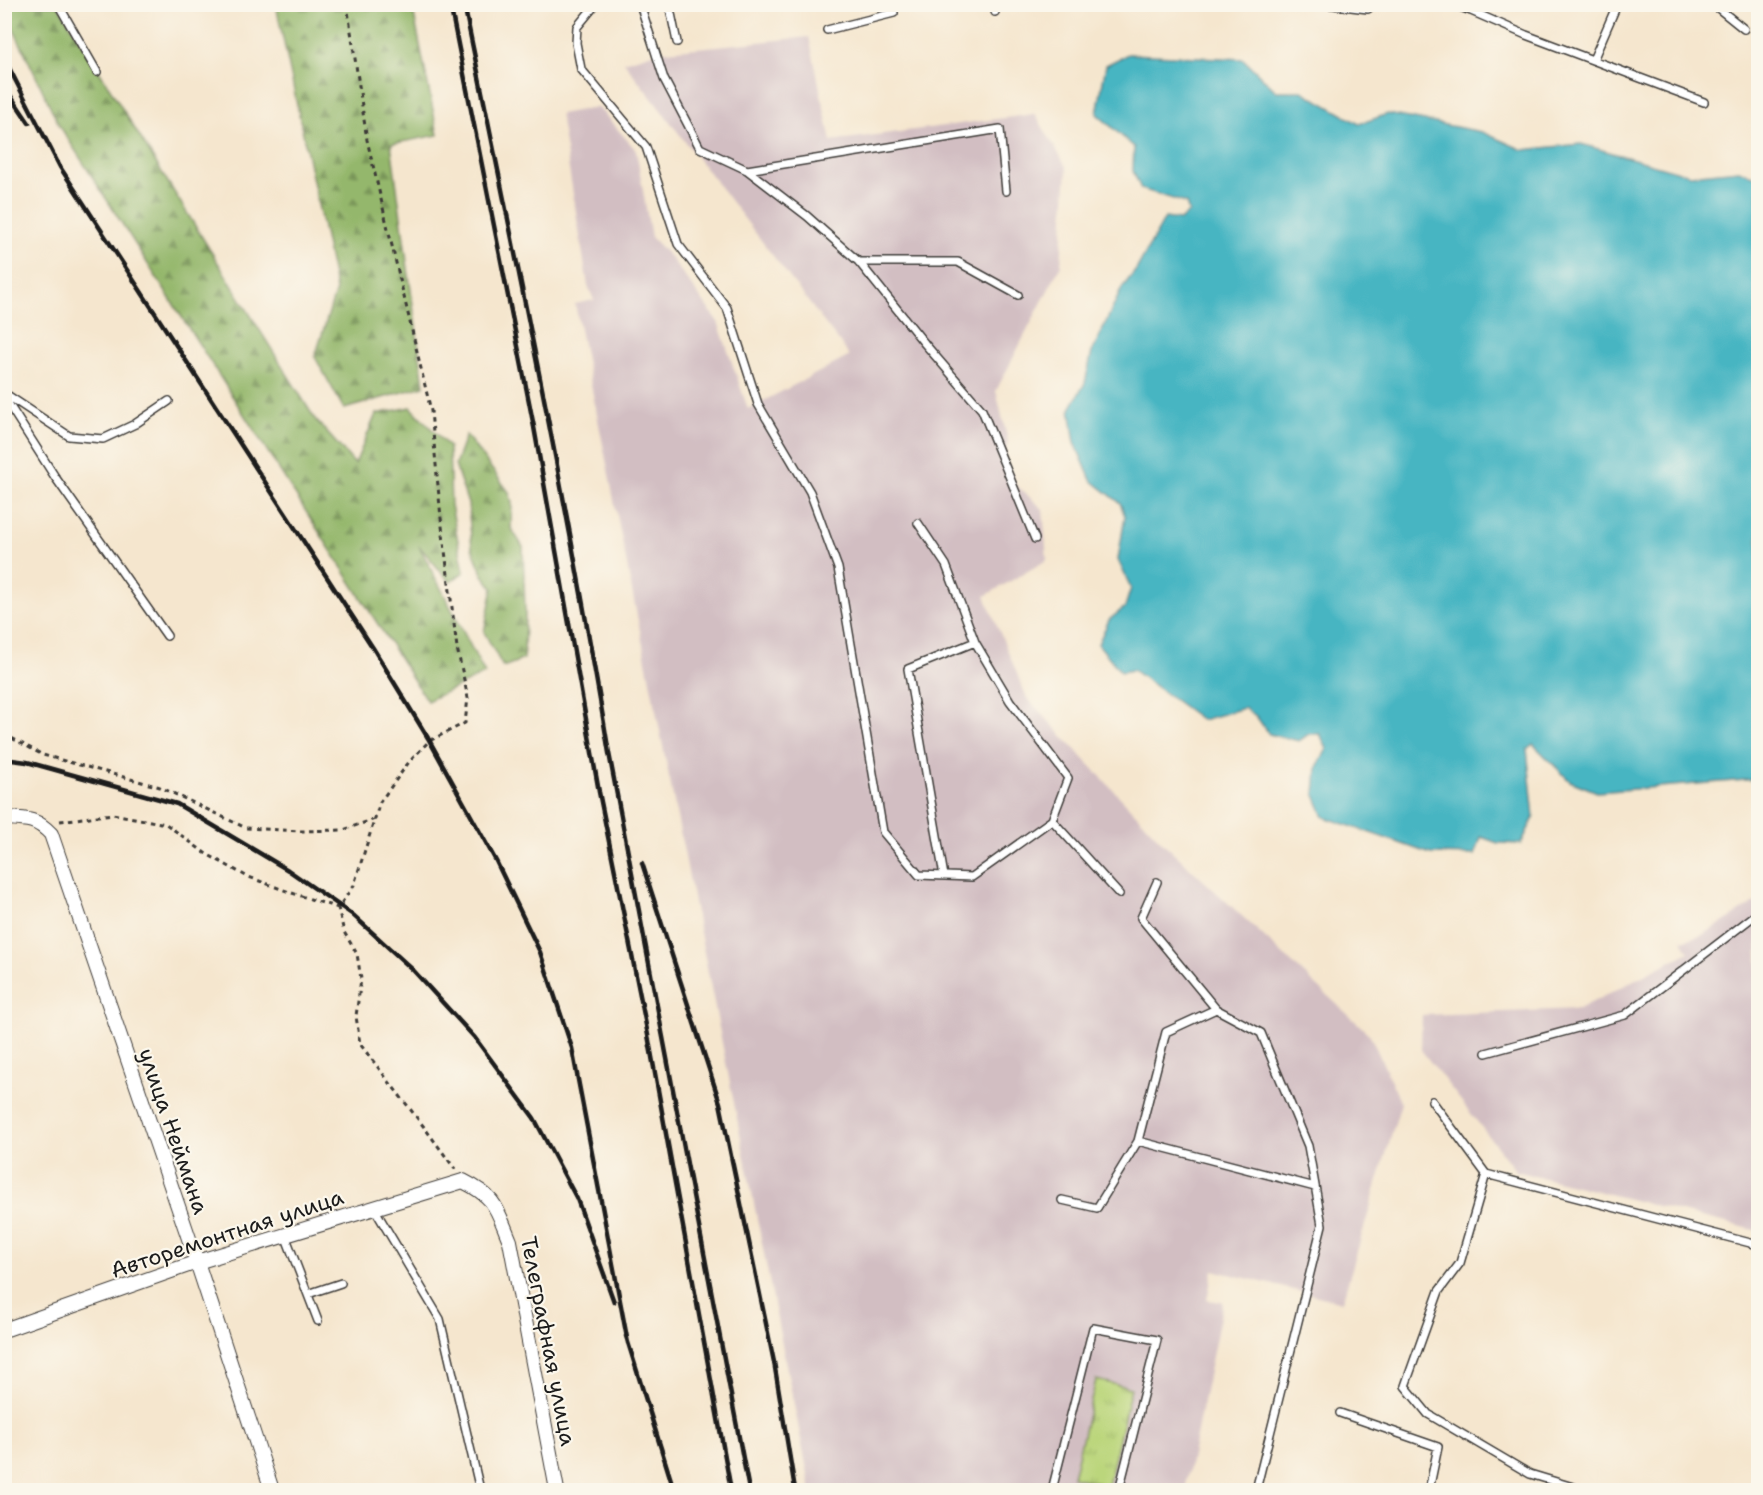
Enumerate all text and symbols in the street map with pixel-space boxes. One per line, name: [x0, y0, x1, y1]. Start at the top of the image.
street label: улица Неймана: [132, 1044, 216, 1218]
street label: Авторемонтная улица: [107, 1182, 348, 1285]
street label: Телеграфная улица: [514, 1234, 583, 1449]

